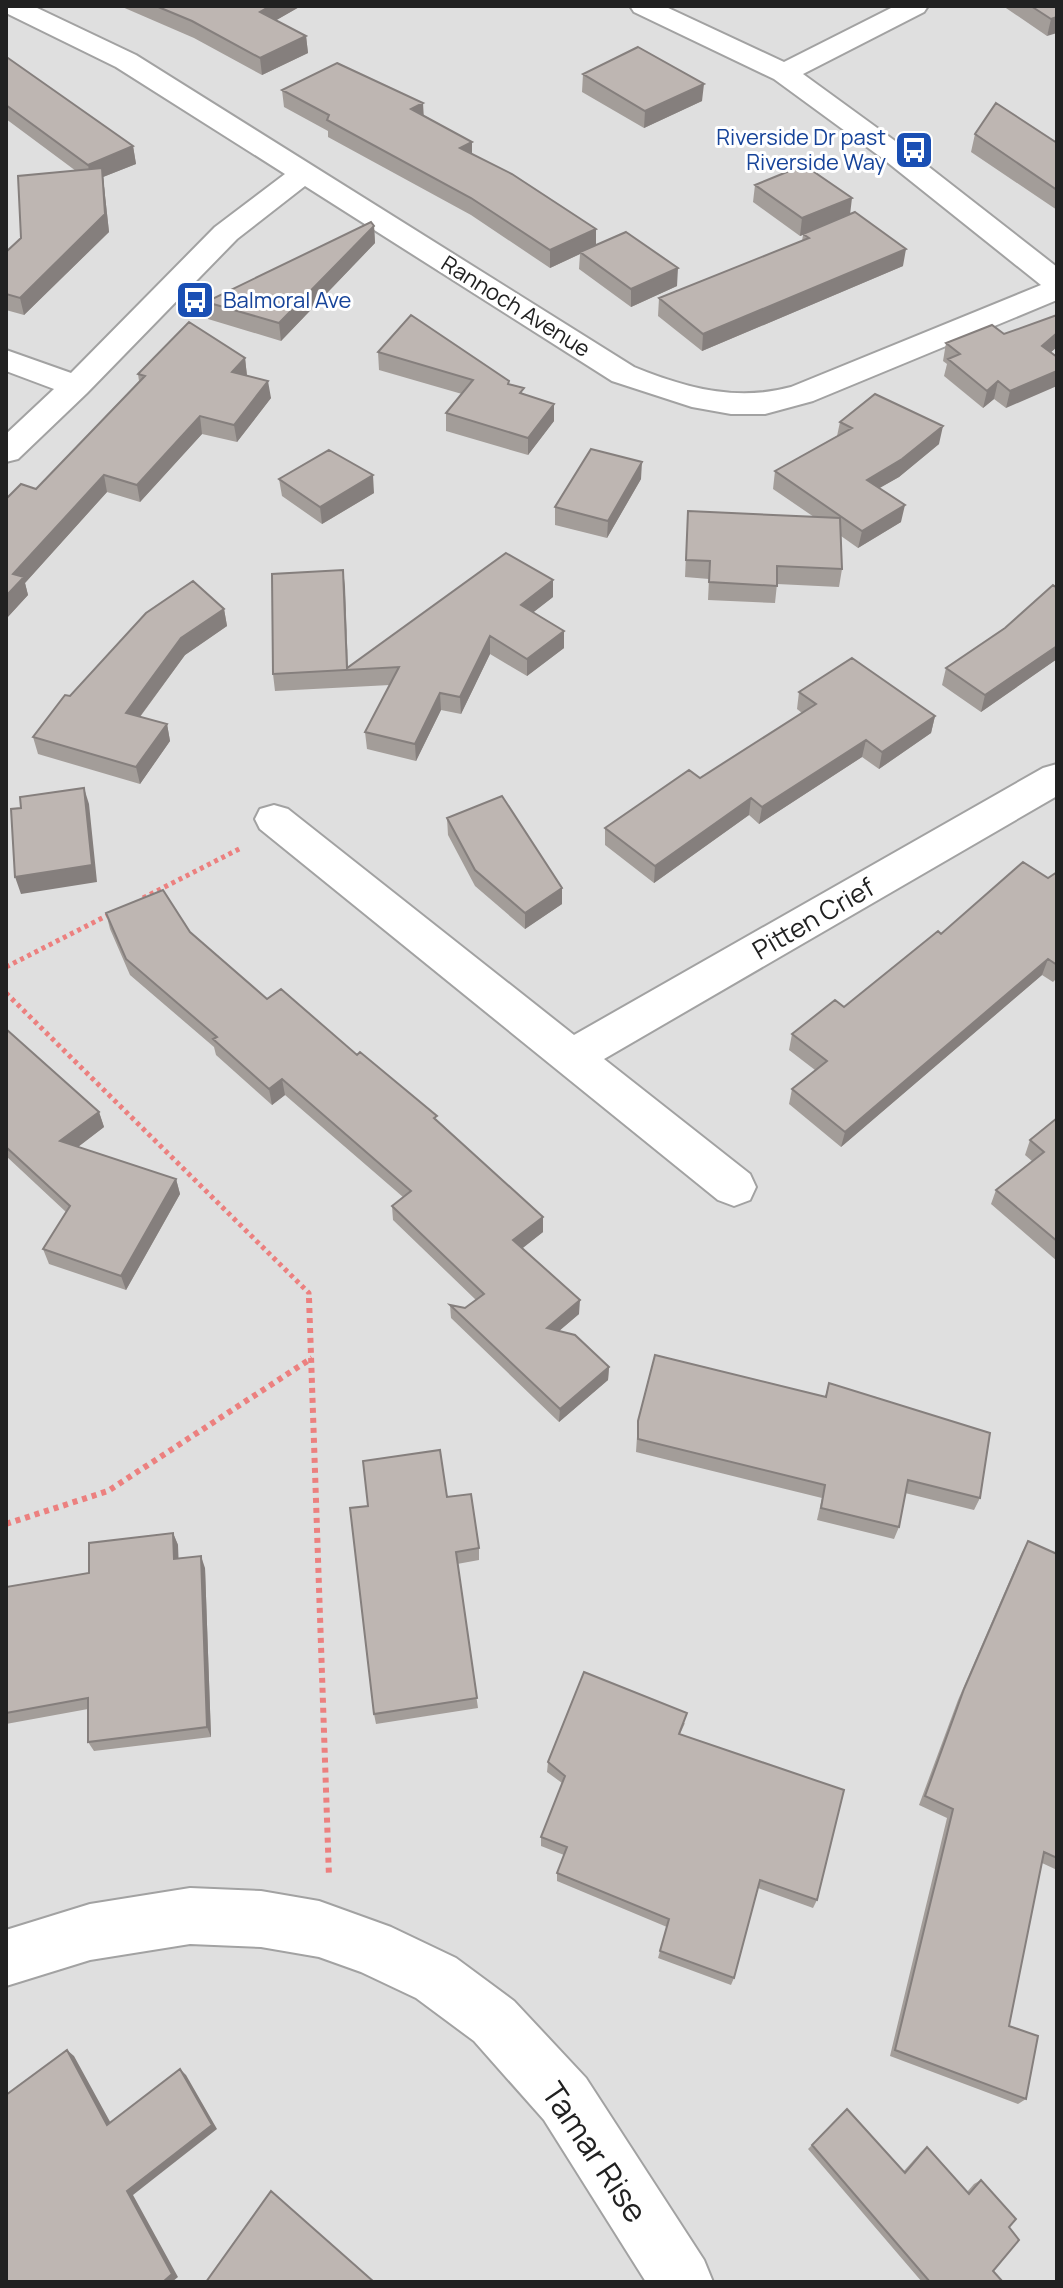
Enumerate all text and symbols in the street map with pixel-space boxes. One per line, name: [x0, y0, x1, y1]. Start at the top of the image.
place label: Riverside Dr past Riverside Way: [716, 122, 886, 177]
bus stop icon: Riverside Dr past Riverside Way: [893, 129, 935, 171]
street label: Rannoch Avenue: [436, 248, 596, 364]
bus stop icon: Balmoral Ave: [174, 279, 216, 321]
place label: Balmoral Ave: [223, 285, 351, 315]
street label: Pitten Crief: [746, 869, 880, 967]
street label: Tamar Rise: [532, 2073, 658, 2231]

